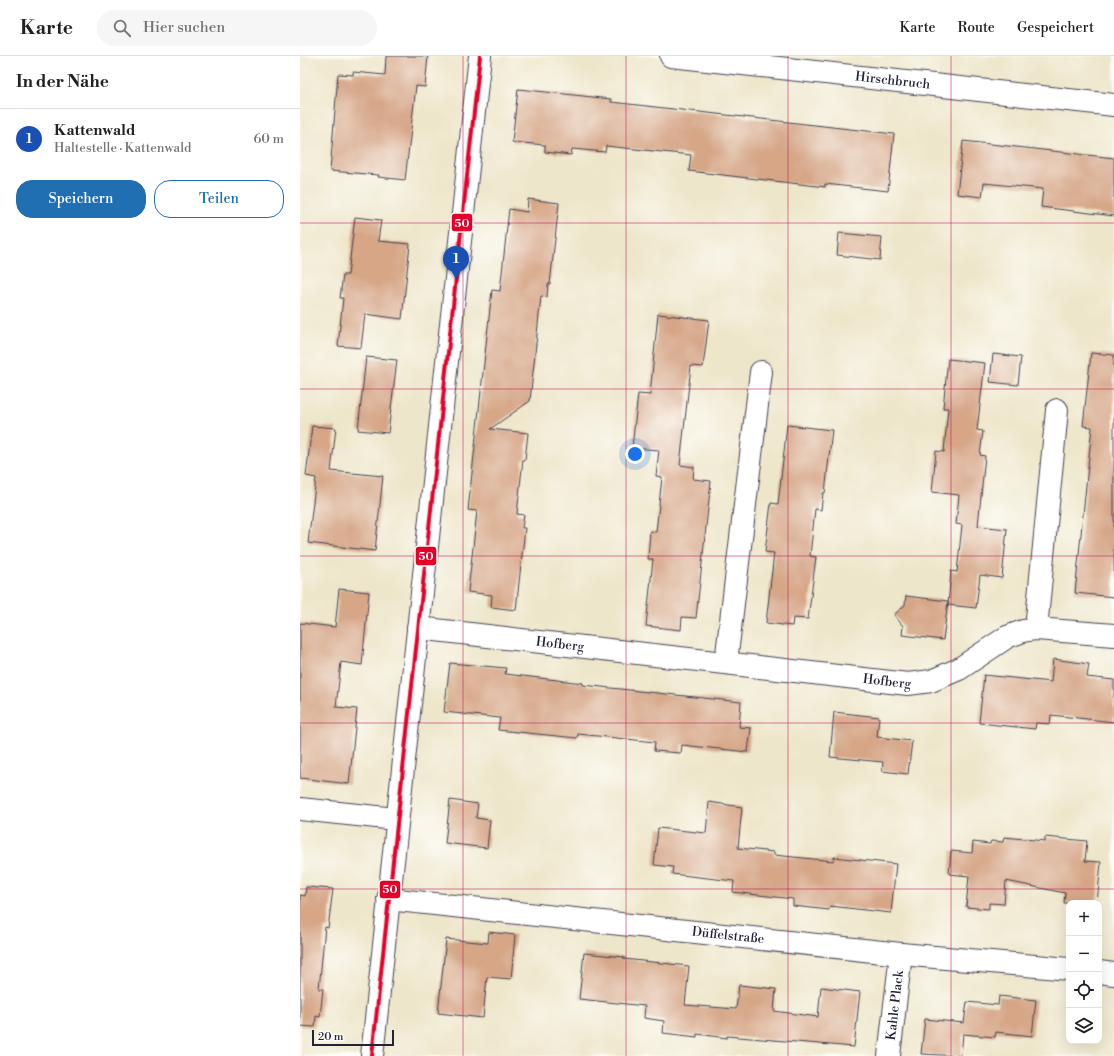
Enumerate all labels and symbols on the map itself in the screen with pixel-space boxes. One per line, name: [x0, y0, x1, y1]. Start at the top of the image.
street label: Hirschbruch: [854, 68, 931, 93]
line badge: 50: [451, 213, 473, 232]
text: 50: [455, 217, 469, 231]
pin: 1: [443, 246, 469, 279]
your location: [625, 444, 645, 464]
line badge: 50: [415, 546, 437, 566]
text: 50: [419, 550, 433, 564]
street label: Hofberg: [535, 634, 585, 655]
street label: Hofberg: [862, 671, 912, 692]
line badge: 50: [379, 880, 401, 899]
text: 50: [383, 883, 397, 897]
street label: Düffelstraße: [691, 924, 765, 947]
street label: Kahle Plack: [883, 968, 907, 1041]
scale bar: [312, 1028, 394, 1047]

